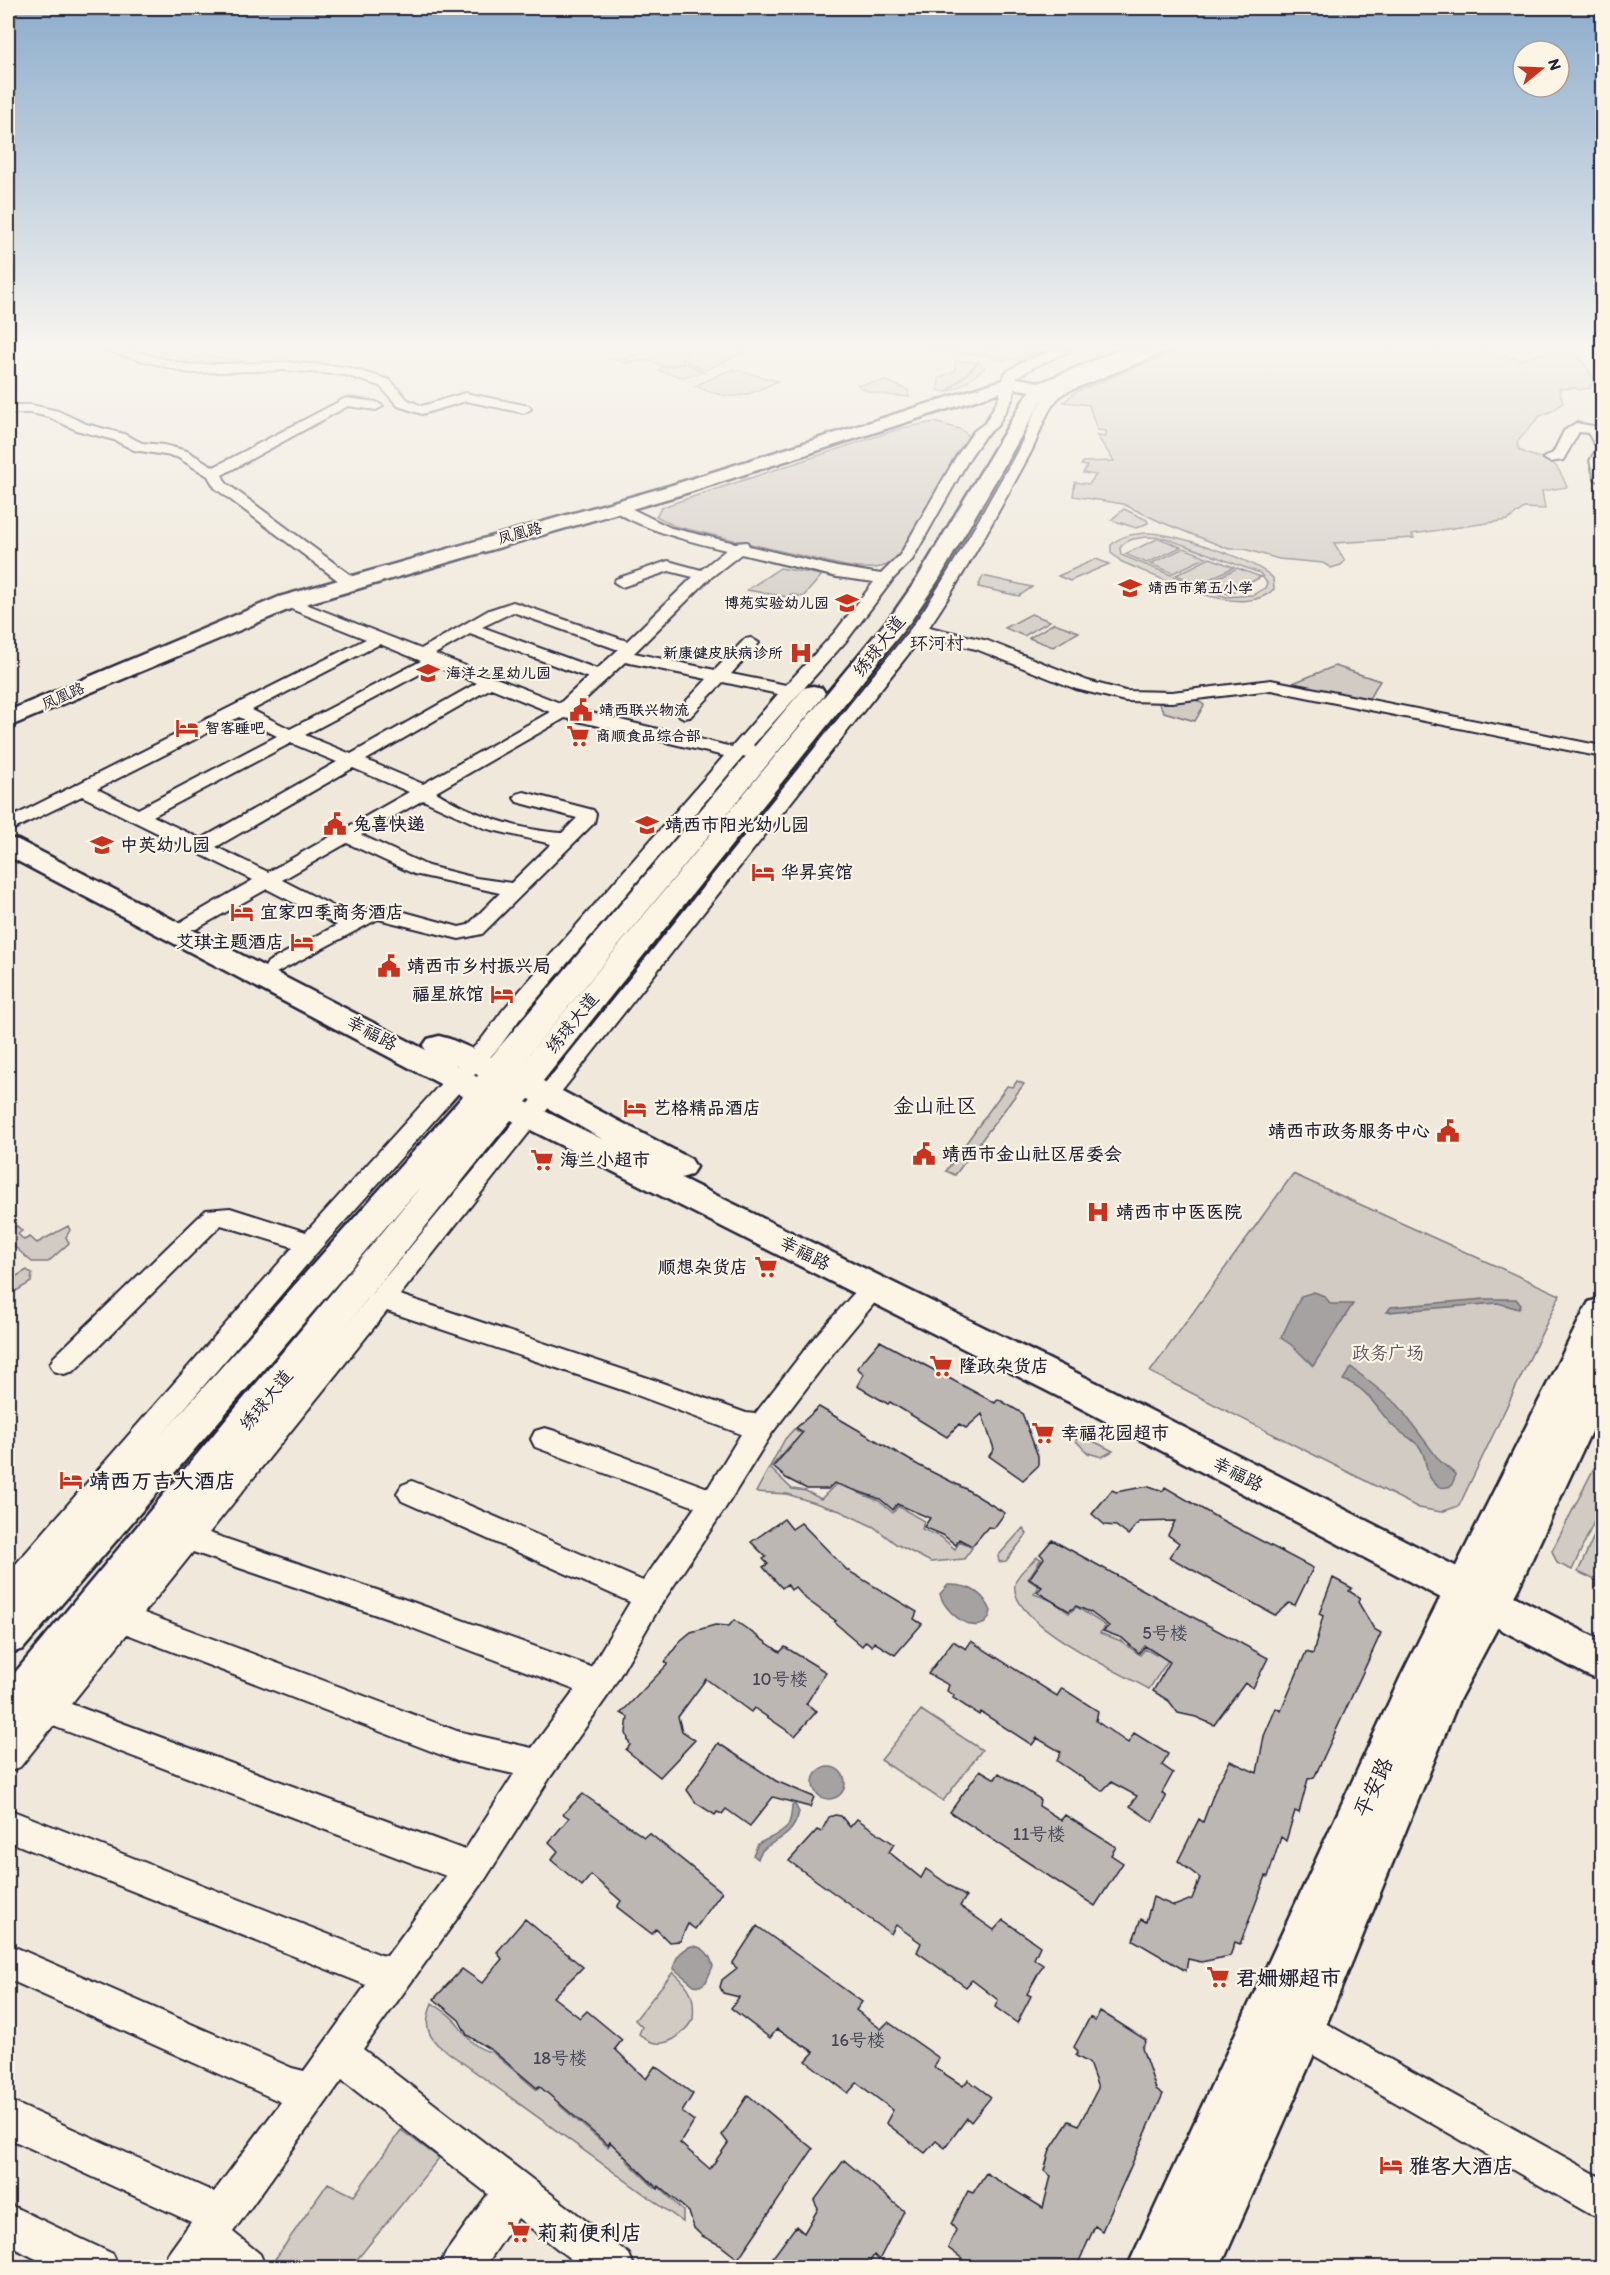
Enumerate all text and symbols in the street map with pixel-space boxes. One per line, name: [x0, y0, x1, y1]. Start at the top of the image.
north arrow: [1511, 39, 1571, 99]
text: N: [1544, 56, 1565, 73]
street label: 凤凰路: [496, 518, 544, 548]
school or university icon: 靖西市第五小学: [1117, 575, 1143, 601]
place label: 靖西市第五小学: [1148, 579, 1253, 597]
school or university icon: 博苑实验幼儿园: [834, 590, 860, 616]
place label: 博苑实验幼儿园: [724, 594, 829, 612]
street label: 绣球大道: [848, 611, 910, 681]
district label: 环河村: [910, 632, 964, 654]
hospital icon: 新康健皮肤病诊所: [788, 640, 814, 666]
place label: 新康健皮肤病诊所: [663, 644, 783, 662]
school or university icon: 海洋之星幼儿园: [415, 660, 441, 686]
place label: 海洋之星幼儿园: [446, 664, 551, 682]
street label: 凤凰路: [39, 679, 87, 713]
public building icon: 靖西联兴物流: [568, 697, 594, 723]
place label: 靖西联兴物流: [599, 701, 689, 719]
hotel icon: 智客睡吧: [174, 715, 200, 741]
place label: 智客睡吧: [205, 719, 265, 737]
supermarket icon: 商顺食品综合部: [565, 723, 591, 749]
place label: 商顺食品综合部: [596, 727, 701, 745]
public building icon: 兔喜快递: [322, 811, 348, 837]
school or university icon: 靖西市阳光幼儿园: [634, 812, 660, 838]
place label: 兔喜快递: [353, 813, 425, 835]
place label: 靖西市阳光幼儿园: [665, 814, 809, 836]
school or university icon: 中英幼儿园: [89, 832, 115, 858]
place label: 中英幼儿园: [120, 834, 210, 856]
hotel icon: 华昇宾馆: [750, 859, 776, 885]
place label: 华昇宾馆: [781, 861, 853, 883]
hotel icon: 宜家四季商务酒店: [229, 899, 255, 925]
place label: 宜家四季商务酒店: [260, 901, 404, 923]
hotel icon: 艾琪主题酒店: [289, 929, 315, 955]
place label: 艾琪主题酒店: [176, 931, 284, 953]
public building icon: 靖西市乡村振兴局: [376, 953, 402, 979]
place label: 靖西市乡村振兴局: [407, 955, 551, 977]
hotel icon: 福星旅馆: [489, 981, 515, 1007]
place label: 福星旅馆: [412, 983, 484, 1005]
street label: 绣球大道: [541, 988, 603, 1058]
street label: 幸福路: [343, 1011, 401, 1055]
district label: 金山社区: [893, 1093, 977, 1118]
hotel icon: 艺格精品酒店: [622, 1095, 648, 1121]
place label: 艺格精品酒店: [653, 1097, 761, 1119]
public building icon: 靖西市政务服务中心: [1435, 1118, 1461, 1144]
place label: 靖西市政务服务中心: [1268, 1120, 1430, 1142]
public building icon: 靖西市金山社区居委会: [911, 1141, 937, 1167]
place label: 靖西市金山社区居委会: [942, 1143, 1122, 1165]
supermarket icon: 海兰小超市: [529, 1147, 555, 1173]
place label: 海兰小超市: [560, 1149, 650, 1171]
hospital icon: 靖西市中医医院: [1085, 1199, 1111, 1225]
place label: 靖西市中医医院: [1116, 1201, 1242, 1223]
street label: 幸福路: [776, 1231, 834, 1275]
supermarket icon: 顺想杂货店: [753, 1254, 779, 1280]
place label: 顺想杂货店: [658, 1256, 748, 1278]
park label: 政务广场: [1352, 1342, 1424, 1364]
supermarket icon: 隆政杂货店: [928, 1353, 954, 1379]
place label: 隆政杂货店: [959, 1355, 1049, 1377]
street label: 绣球大道: [235, 1365, 297, 1435]
supermarket icon: 幸福花园超市: [1030, 1420, 1056, 1446]
place label: 幸福花园超市: [1061, 1422, 1169, 1444]
street label: 幸福路: [1209, 1452, 1267, 1496]
hotel icon: 靖西万吉大酒店: [58, 1467, 84, 1493]
place label: 靖西万吉大酒店: [89, 1468, 236, 1493]
house number: 5号楼: [1142, 1622, 1188, 1644]
house number: 10号楼: [752, 1668, 808, 1690]
street label: 平安路: [1348, 1753, 1398, 1821]
house number: 11号楼: [1013, 1823, 1065, 1845]
supermarket icon: 君姗娜超市: [1205, 1964, 1231, 1990]
place label: 君姗娜超市: [1236, 1965, 1341, 1990]
house number: 16号楼: [831, 2029, 885, 2051]
house number: 18号楼: [533, 2047, 587, 2069]
hotel icon: 雅客大酒店: [1378, 2152, 1404, 2178]
place label: 雅客大酒店: [1409, 2153, 1514, 2178]
supermarket icon: 莉莉便利店: [506, 2219, 532, 2245]
place label: 莉莉便利店: [537, 2220, 642, 2245]

